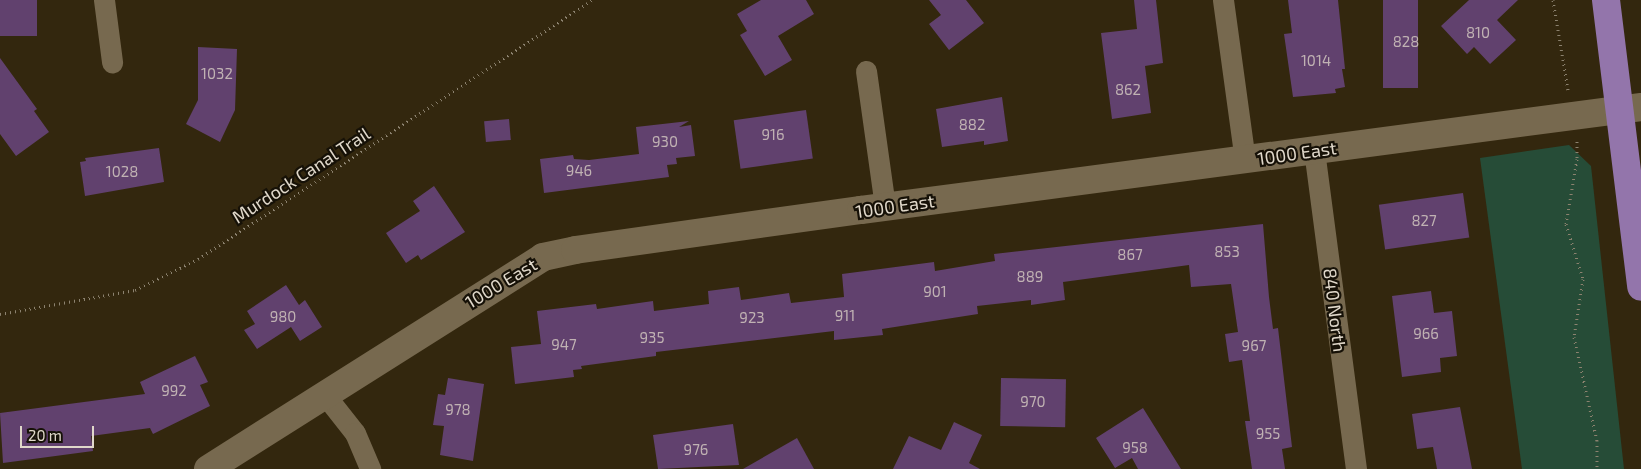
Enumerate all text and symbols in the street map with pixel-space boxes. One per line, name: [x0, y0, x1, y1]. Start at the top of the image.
house number: 810: [1466, 24, 1490, 42]
house number: 828: [1393, 33, 1419, 51]
house number: 1014: [1301, 52, 1331, 70]
house number: 1032: [201, 65, 233, 83]
house number: 862: [1115, 81, 1141, 99]
house number: 882: [959, 116, 985, 134]
street label: Murdock Canal Trail: [228, 122, 374, 228]
house number: 916: [761, 126, 785, 144]
house number: 930: [652, 133, 678, 151]
street label: 1000 East: [1256, 137, 1338, 169]
house number: 946: [566, 162, 592, 180]
house number: 1028: [106, 163, 138, 181]
street label: 1000 East: [854, 190, 936, 222]
house number: 827: [1411, 212, 1437, 230]
house number: 853: [1214, 243, 1240, 261]
house number: 867: [1117, 246, 1143, 264]
street label: 1000 East: [461, 253, 541, 313]
street label: 840 North: [1319, 267, 1351, 353]
house number: 889: [1017, 268, 1043, 286]
house number: 901: [923, 283, 947, 301]
house number: 911: [835, 307, 855, 325]
house number: 980: [270, 308, 296, 326]
house number: 923: [739, 309, 765, 327]
house number: 966: [1413, 325, 1439, 343]
house number: 935: [640, 329, 664, 347]
house number: 947: [551, 336, 577, 354]
house number: 967: [1242, 337, 1266, 355]
house number: 992: [161, 382, 187, 400]
house number: 970: [1020, 393, 1046, 411]
house number: 978: [445, 401, 471, 419]
scale bar: [22, 416, 96, 448]
house number: 955: [1256, 425, 1280, 443]
text: 20 m: [28, 426, 62, 444]
house number: 958: [1122, 439, 1148, 457]
house number: 976: [684, 441, 708, 459]

